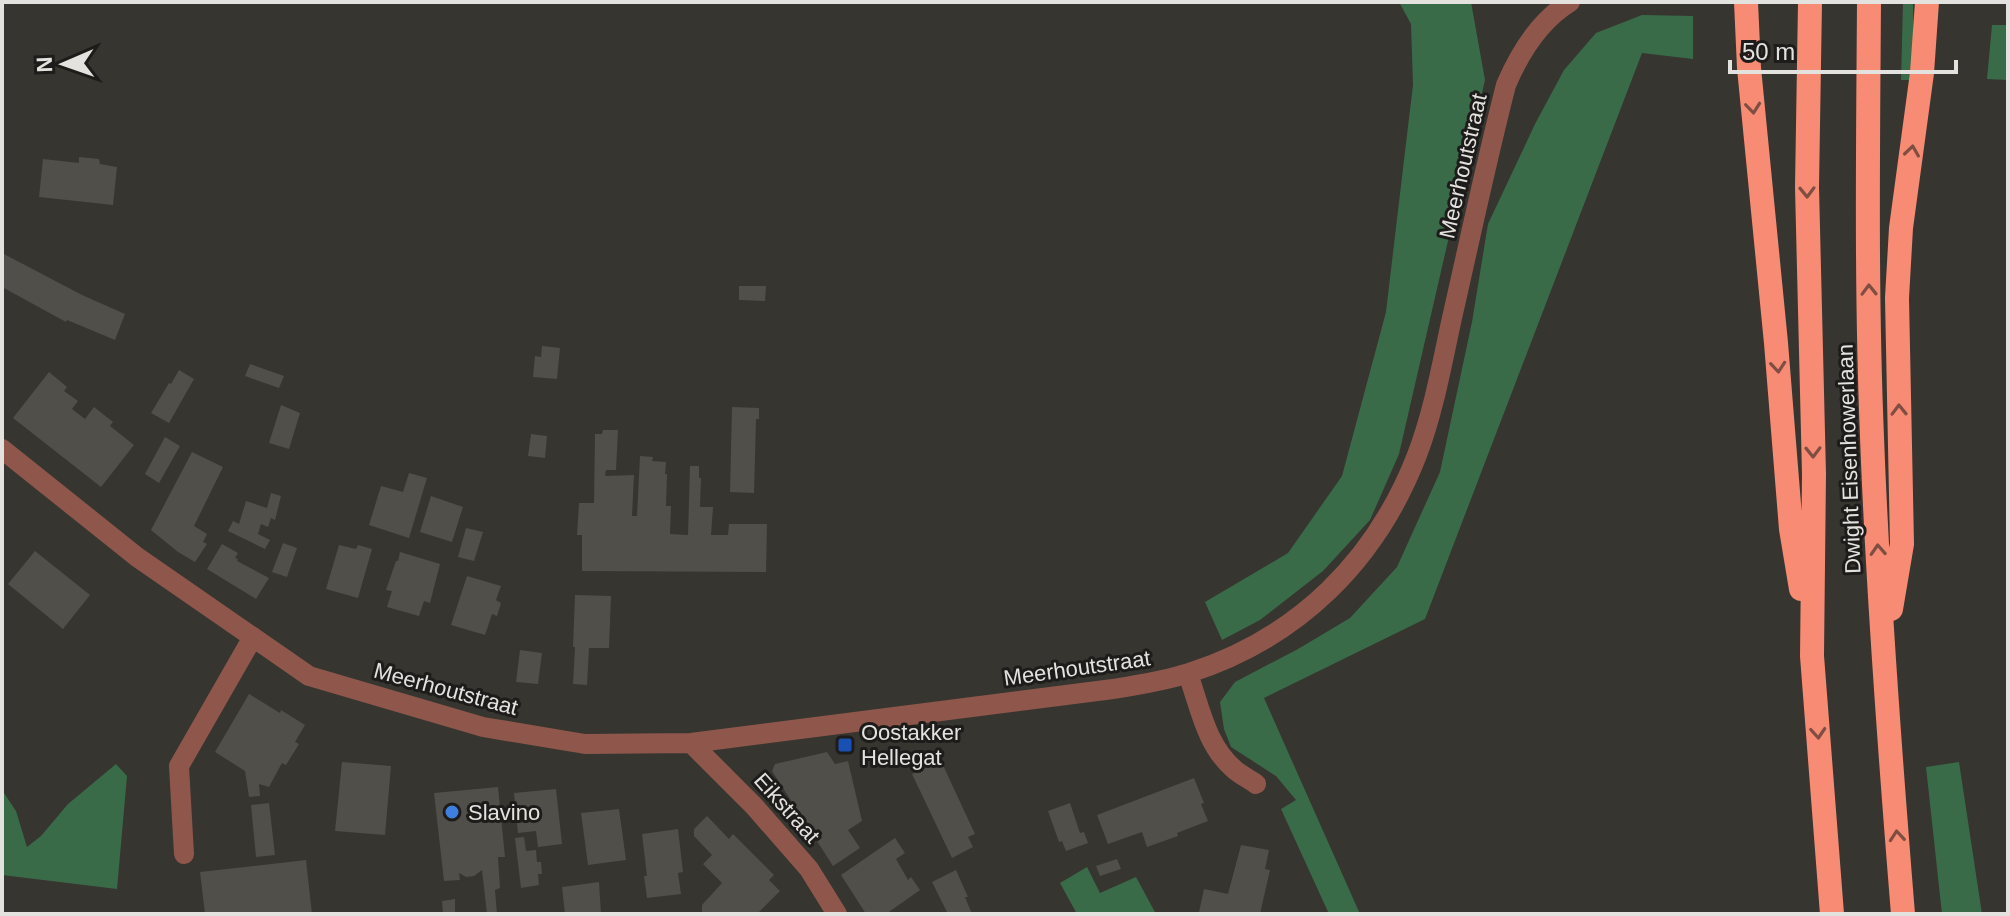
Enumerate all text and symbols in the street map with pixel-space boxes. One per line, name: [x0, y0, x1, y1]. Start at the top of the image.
north arrow: [24, 24, 104, 104]
scale bar: [1730, 24, 1956, 74]
text: 50 m: [1742, 38, 1795, 65]
text: N: [32, 56, 57, 73]
street label: Meerhoutstraat: [1434, 91, 1492, 241]
one-way arrow: [1745, 102, 1762, 115]
one-way arrow: [1903, 144, 1920, 157]
one-way arrow: [1799, 186, 1816, 199]
one-way arrow: [1860, 283, 1878, 296]
street label: Dwight Eisenhowerlaan: [1832, 344, 1866, 574]
one-way arrow: [1769, 360, 1786, 373]
one-way arrow: [1890, 403, 1908, 416]
one-way arrow: [1804, 446, 1822, 459]
one-way arrow: [1870, 543, 1887, 556]
street label: Meerhoutstraat: [1002, 645, 1152, 691]
street label: Meerhoutstraat: [371, 658, 521, 720]
place label: Oostakker Hellegat: [861, 720, 961, 770]
one-way arrow: [1809, 727, 1826, 740]
marker: Oostakker Hellegat: [836, 736, 854, 754]
street label: Eikstraat: [749, 768, 825, 848]
place label: Slavino: [468, 800, 540, 825]
marker: Slavino: [443, 803, 461, 821]
one-way arrow: [1888, 829, 1905, 842]

